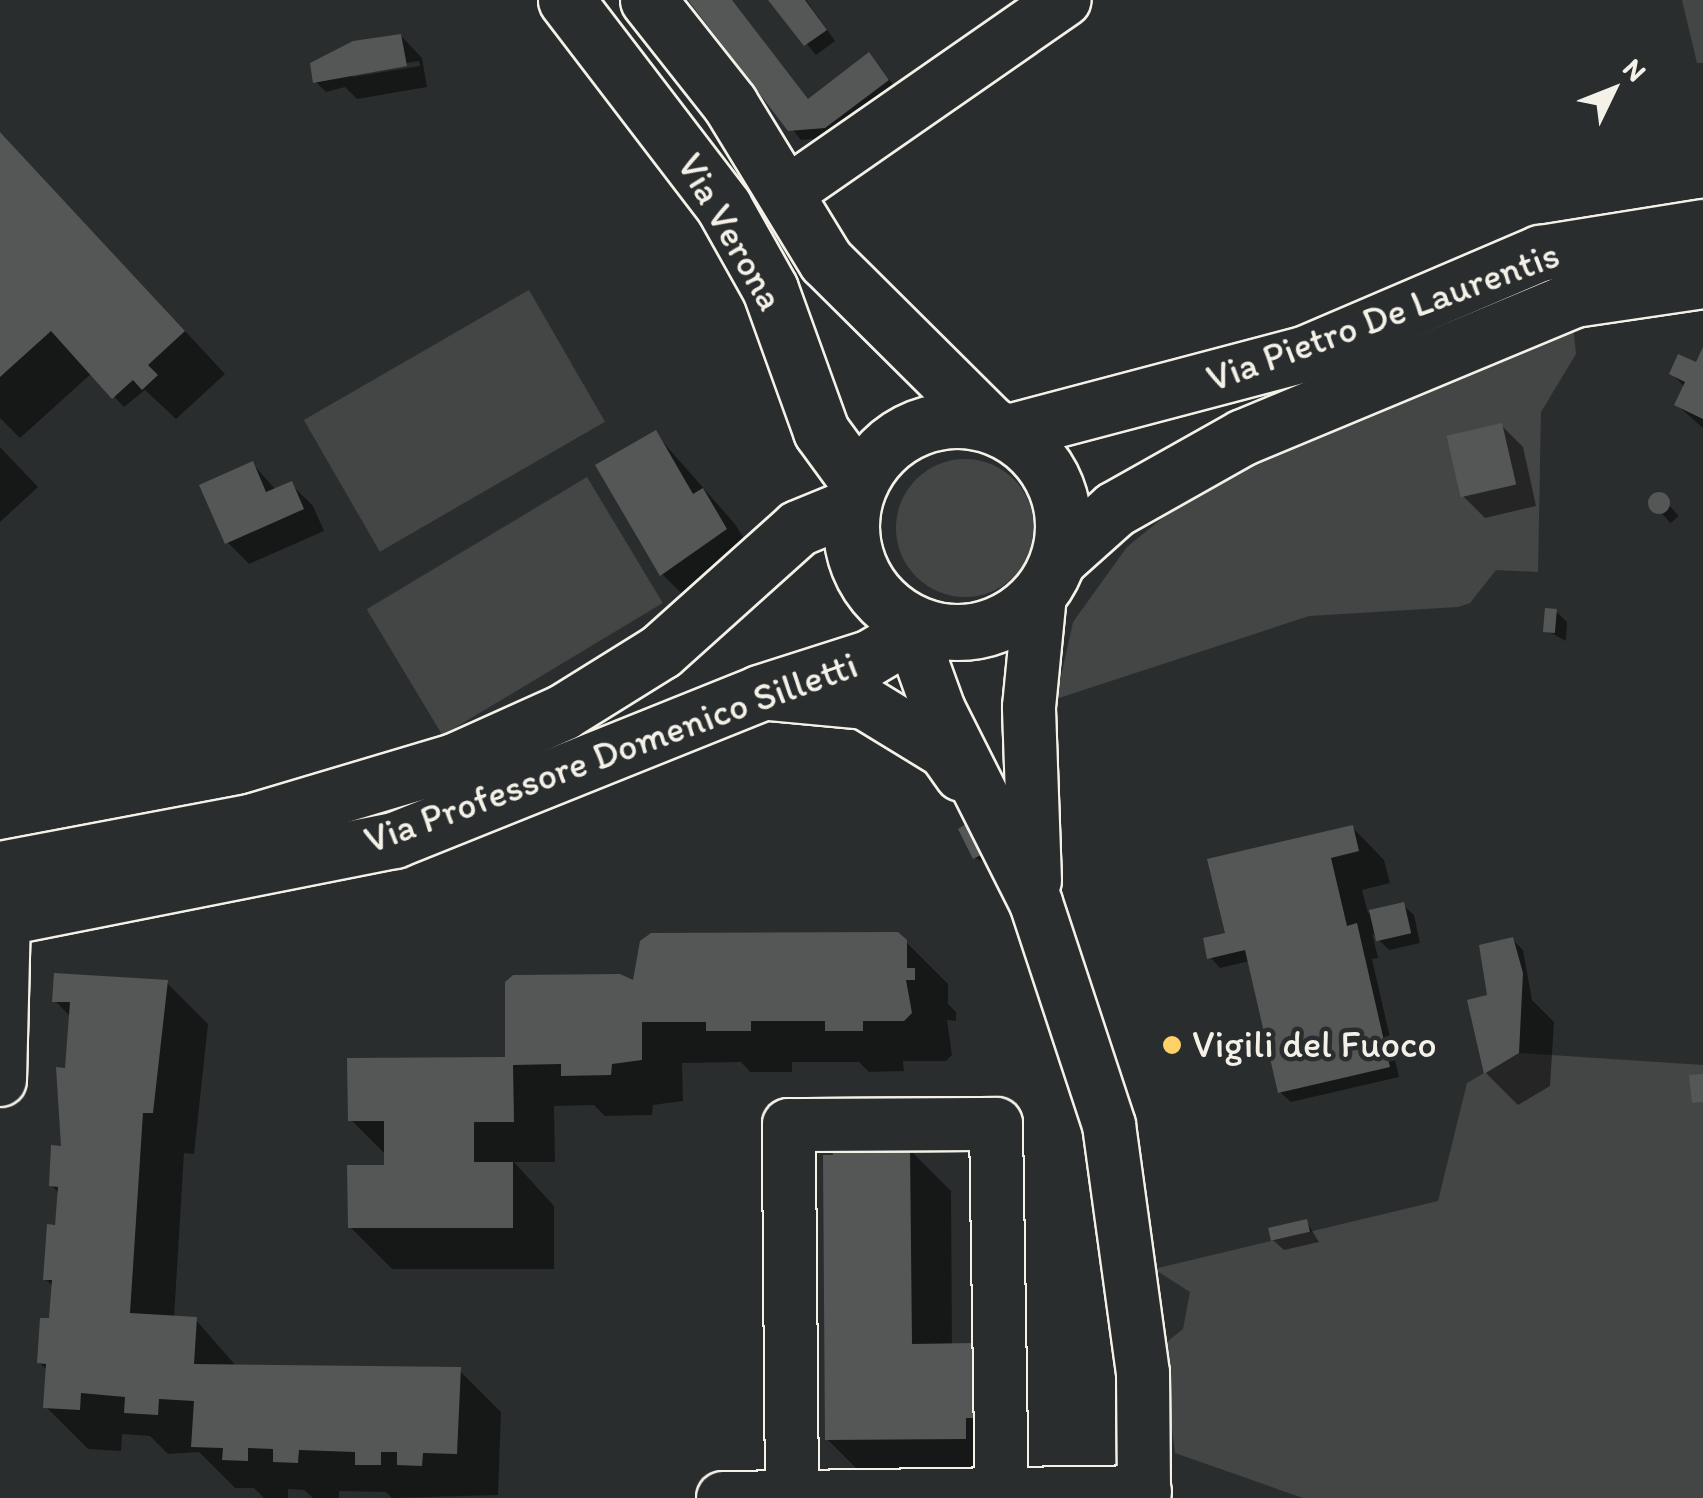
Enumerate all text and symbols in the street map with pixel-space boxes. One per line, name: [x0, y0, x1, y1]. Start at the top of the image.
north arrow: [1563, 40, 1663, 140]
text: N: [1616, 51, 1654, 88]
street label: Via Verona: [667, 146, 793, 318]
street label: Via Pietro De Laurentis: [1201, 232, 1565, 402]
street label: Via Professore Domenico Silletti: [359, 643, 863, 863]
place label: Vigili del Fuoco: [1192, 1022, 1437, 1068]
marker: Vigili del Fuoco: [1161, 1034, 1183, 1056]

